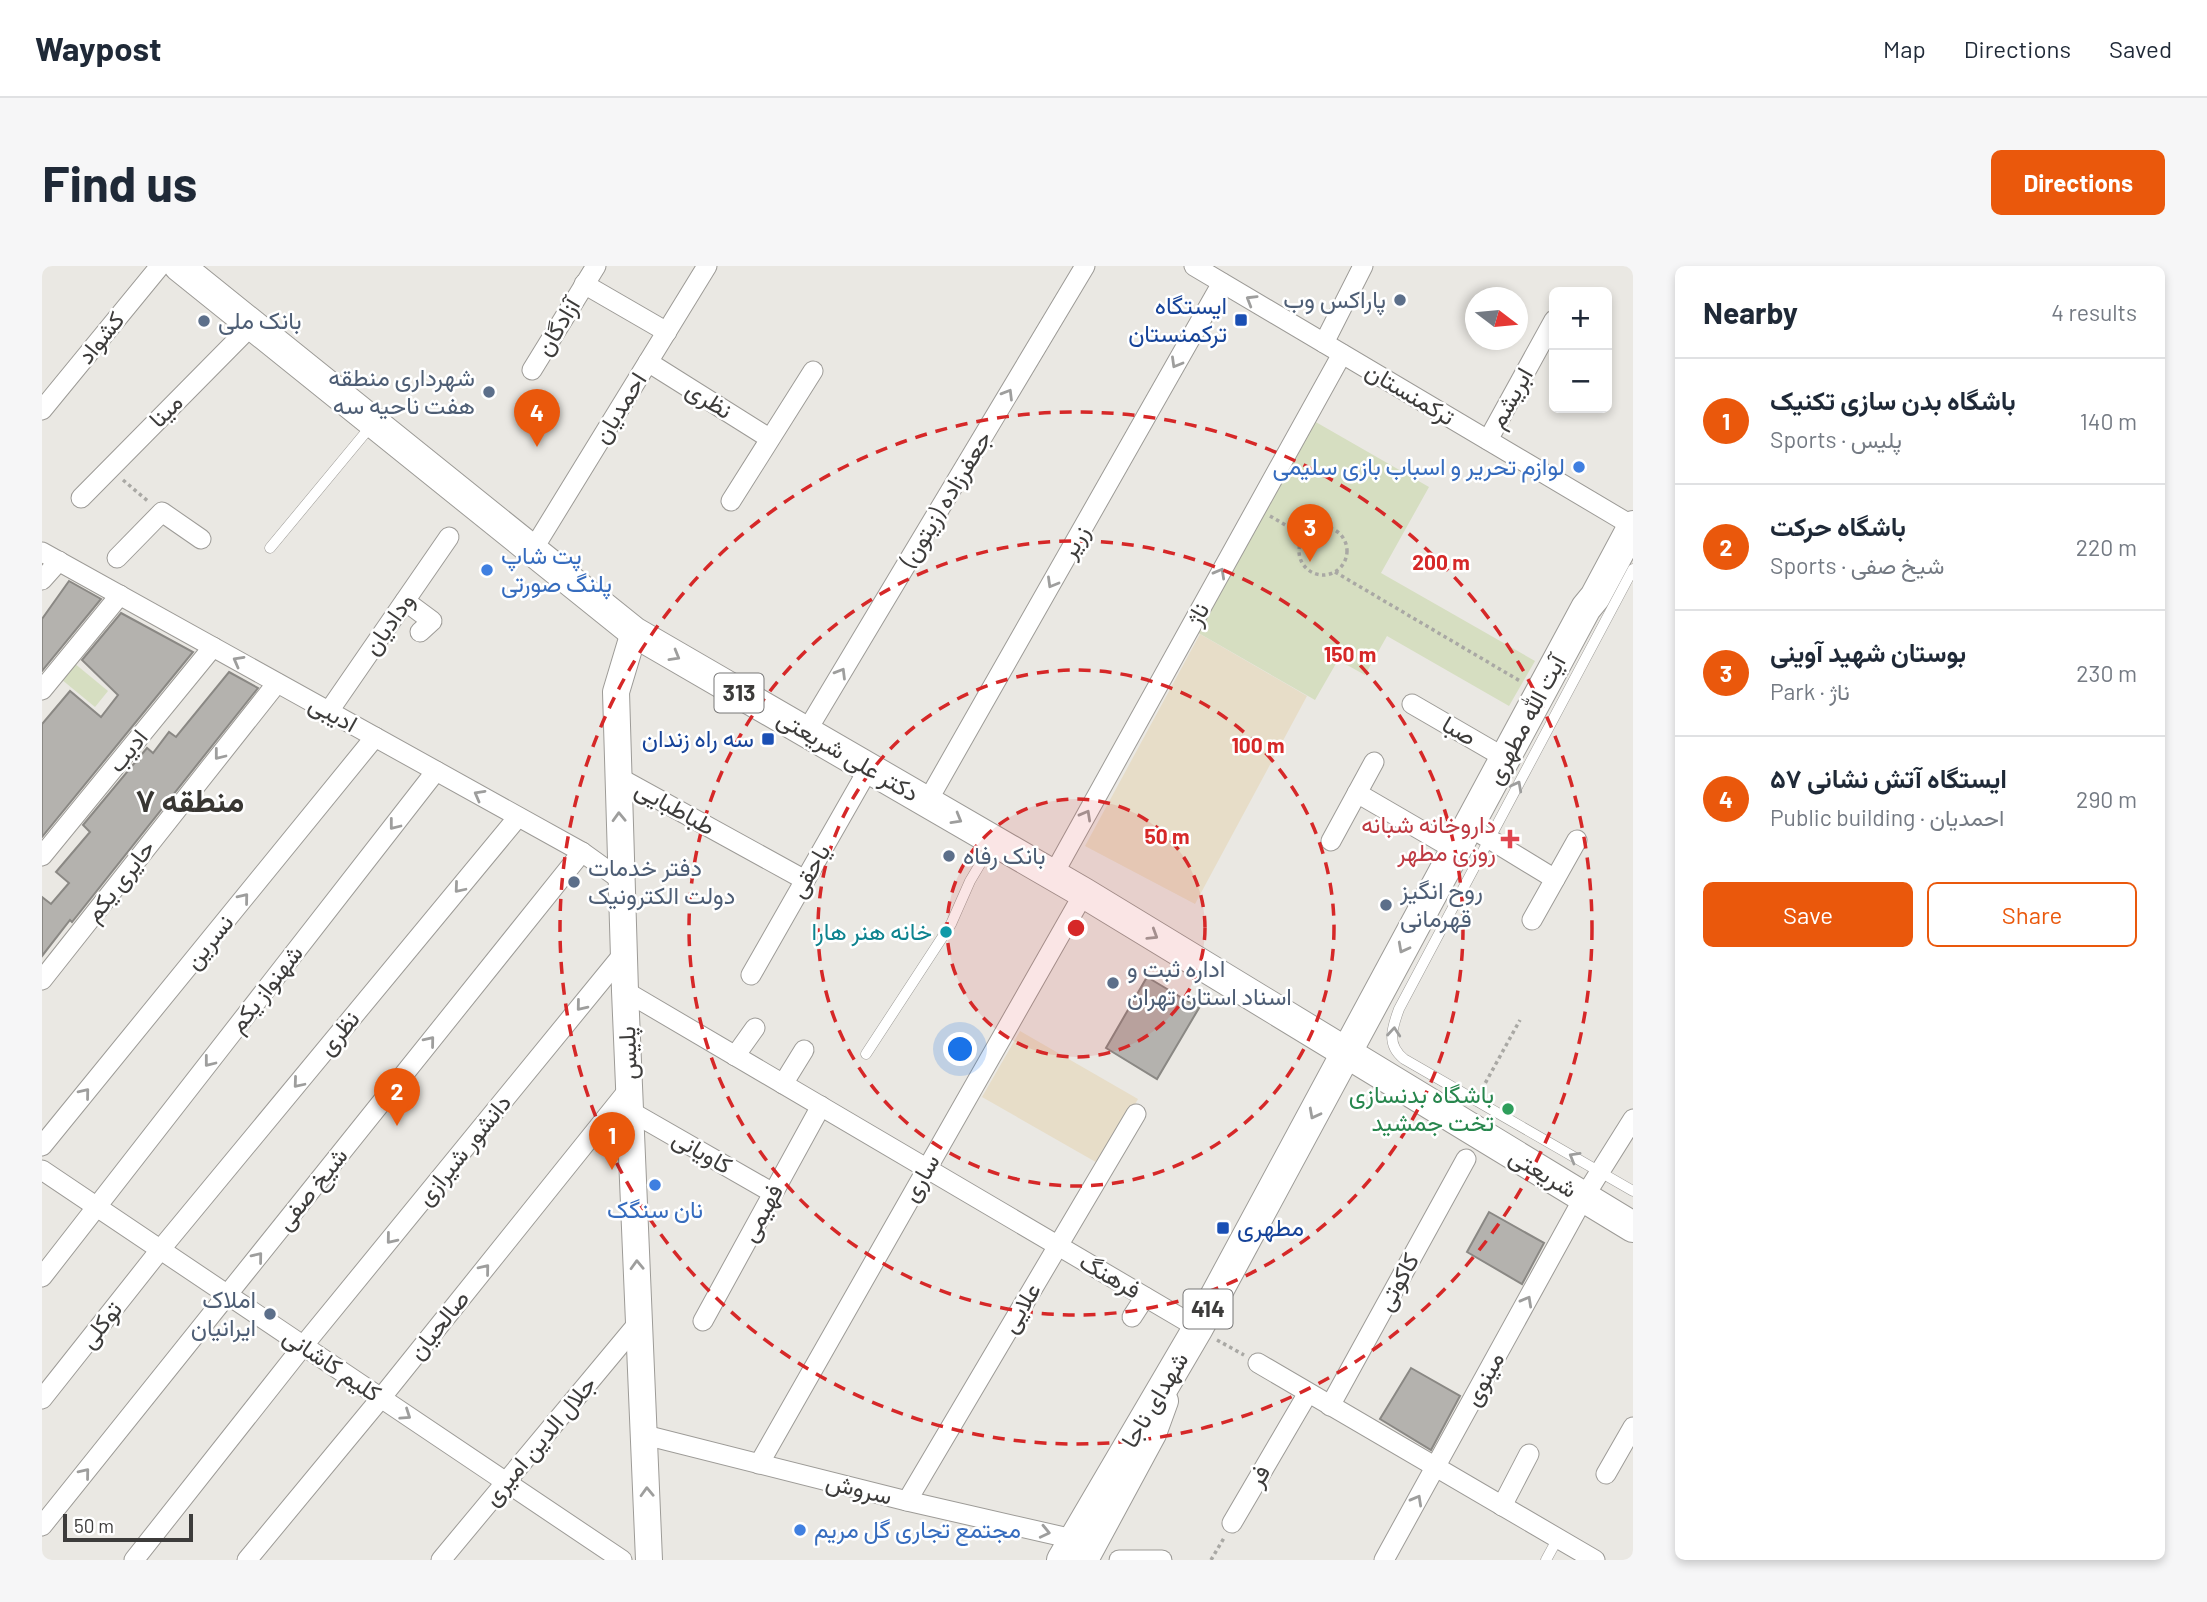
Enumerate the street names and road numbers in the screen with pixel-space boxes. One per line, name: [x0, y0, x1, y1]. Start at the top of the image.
street label: آزادگان: [528, 290, 588, 361]
street label: کشواد: [70, 305, 131, 370]
street label: ترکمنستان: [1360, 355, 1461, 432]
street label: ابریشم: [1481, 362, 1541, 434]
street label: احمدیان: [586, 366, 653, 449]
street label: نظری: [680, 373, 738, 426]
street label: مینا: [142, 387, 189, 434]
street label: جعفرزاده (زیتون): [892, 425, 999, 574]
street label: زریر: [1052, 519, 1096, 565]
street label: ودادیان: [356, 586, 421, 661]
street label: ناژ: [1178, 597, 1216, 631]
street label: آیت الله مطهری: [1478, 648, 1574, 790]
road number: 313: [714, 674, 764, 712]
street label: ادیبی: [304, 688, 363, 739]
street label: دکتر علی شریعتی: [772, 702, 925, 809]
street label: صبا: [1437, 708, 1482, 752]
street label: ادیب: [101, 723, 154, 778]
street label: طباطبایی: [630, 773, 721, 841]
street label: حایری یکم: [78, 833, 162, 929]
street label: یاحقی: [782, 838, 836, 903]
street label: نسرین: [177, 908, 240, 976]
street label: شهنواز یکم: [222, 938, 310, 1040]
street label: نظری: [311, 1004, 366, 1062]
street label: پلیس: [611, 1026, 645, 1080]
street label: دانشور شیرازی: [409, 1088, 518, 1212]
street label: کاویانی: [667, 1122, 738, 1181]
street label: شریعتی: [1504, 1140, 1583, 1205]
street label: شیخ صفی: [269, 1141, 356, 1238]
street label: ساری: [895, 1148, 947, 1207]
street label: فهیمی: [733, 1178, 790, 1247]
street label: فرهنگ: [1074, 1246, 1146, 1305]
street label: کاکوتی: [1369, 1247, 1426, 1316]
street label: علایی: [994, 1277, 1047, 1338]
street label: صالحیان: [401, 1284, 475, 1365]
road number: 414: [1184, 1290, 1232, 1328]
street label: توکلی: [72, 1295, 129, 1355]
street label: کلیم کاشانی: [277, 1321, 387, 1409]
street label: شهدای ناجا: [1114, 1346, 1195, 1453]
street label: مینوی: [1456, 1346, 1511, 1411]
street label: جلال الدین امیری: [476, 1369, 603, 1512]
street label: فر: [1240, 1459, 1277, 1493]
street label: سروش: [823, 1465, 895, 1512]

